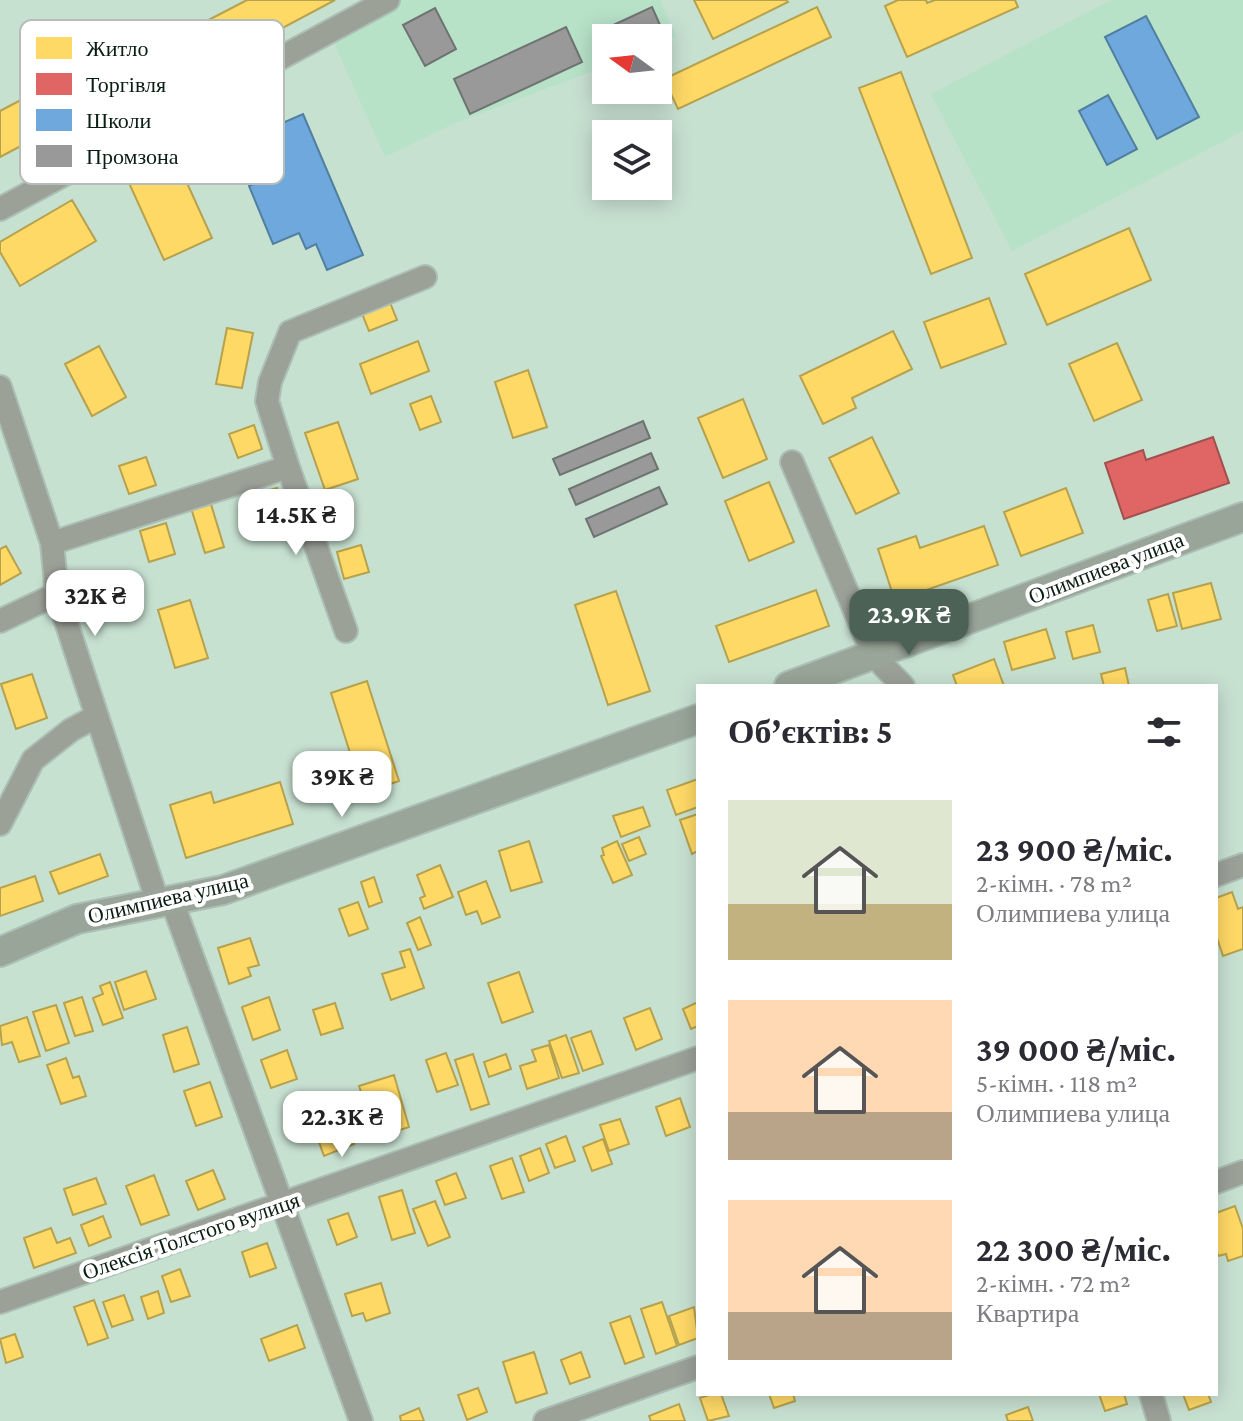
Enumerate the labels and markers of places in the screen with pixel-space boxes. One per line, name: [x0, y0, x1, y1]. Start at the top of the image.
pin: 14.5K ₴: [222, 489, 370, 557]
pin: 32K ₴: [39, 570, 151, 638]
pin: 23.9K ₴: [835, 589, 983, 657]
pin: 39K ₴: [286, 751, 398, 819]
pin: 22.3K ₴: [268, 1091, 416, 1159]

